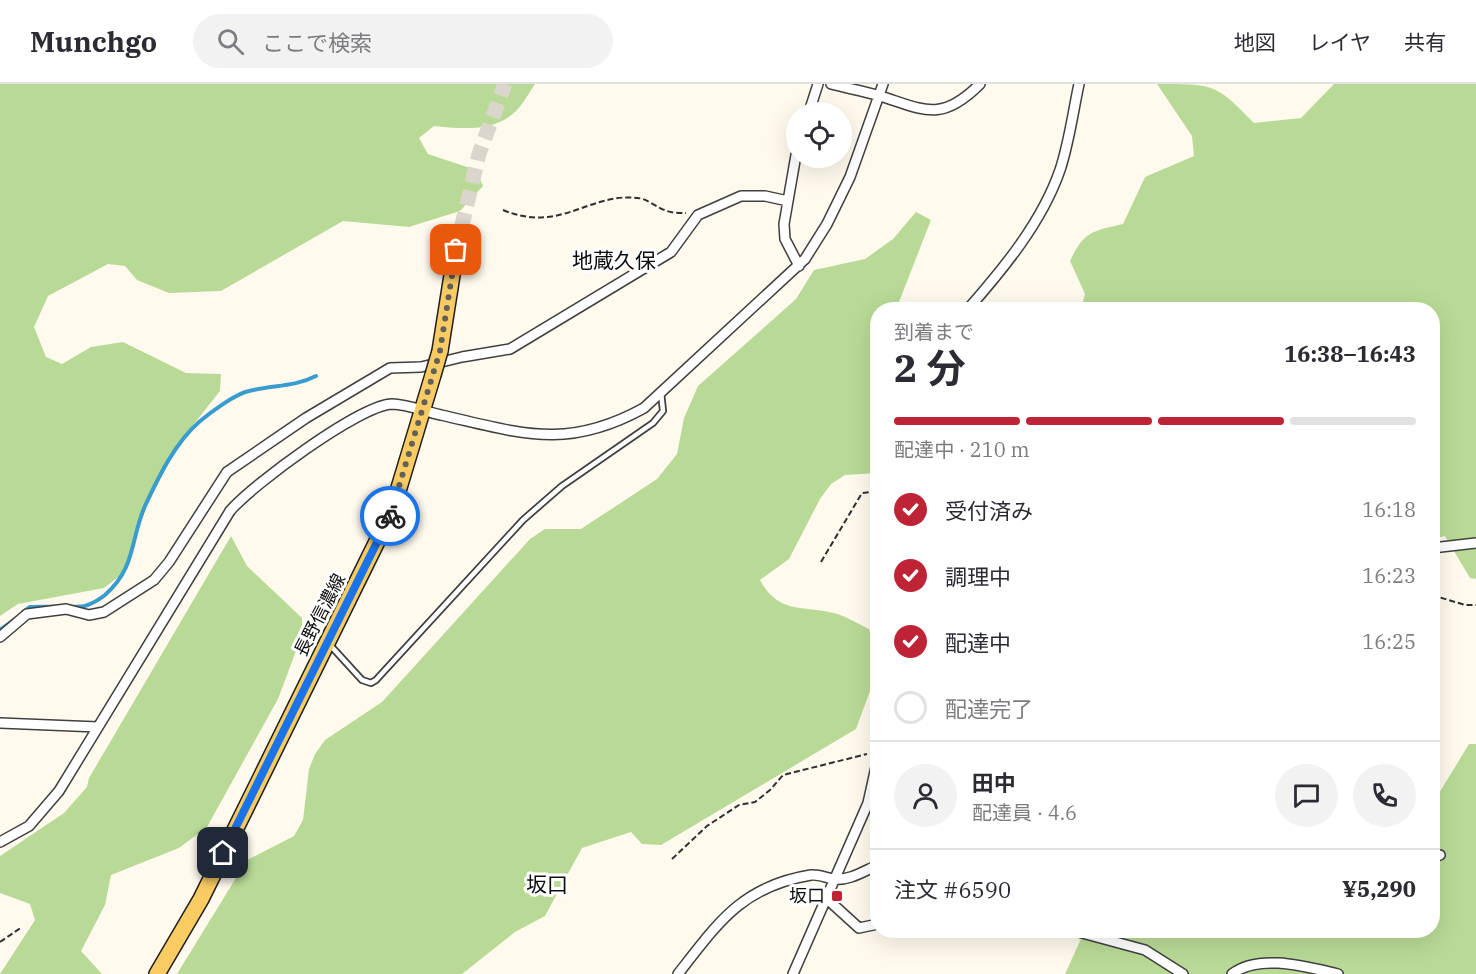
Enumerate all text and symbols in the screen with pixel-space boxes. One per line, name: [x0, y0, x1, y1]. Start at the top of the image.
search box: [193, 14, 613, 68]
text: Munchgo: [30, 23, 157, 60]
icon: search: [214, 25, 247, 58]
text: ここで検索: [262, 28, 372, 57]
text: 地図: [1234, 28, 1276, 56]
text: レイヤ: [1309, 28, 1371, 56]
text: 共有: [1404, 28, 1446, 56]
map controls: [786, 102, 852, 168]
button: locate: [786, 102, 852, 168]
pin: [430, 224, 481, 275]
icon: bag: [439, 233, 472, 266]
district label: 地蔵久保: [572, 246, 656, 274]
text: 到着まで: [894, 318, 974, 345]
text: 16:38–16:43: [1284, 339, 1416, 368]
text: 2 分: [894, 342, 965, 393]
text: 配達中 · 210 m: [894, 436, 1029, 463]
courier: [360, 486, 420, 546]
icon: check: [894, 493, 927, 526]
text: 受付済み: [945, 496, 1033, 525]
text: 16:18: [1362, 496, 1416, 523]
icon: bike: [374, 500, 407, 533]
icon: check: [894, 559, 927, 592]
text: 調理中: [945, 562, 1011, 591]
text: 16:23: [1362, 562, 1416, 589]
street label: 長野信濃線: [289, 569, 350, 660]
icon: check: [894, 625, 927, 658]
text: 配達中: [945, 628, 1011, 657]
text: 16:25: [1362, 628, 1416, 655]
text: 配達完了: [945, 694, 1033, 723]
button: person: [894, 764, 957, 827]
button: chat: [1275, 764, 1338, 827]
button: phone: [1353, 764, 1416, 827]
text: 田中: [972, 768, 1016, 797]
text: 配達員 · 4.6: [972, 799, 1077, 826]
pin: [197, 827, 248, 878]
icon: home: [206, 836, 239, 869]
district label: 坂口: [526, 870, 568, 898]
text: ¥5,290: [1342, 874, 1416, 903]
text: 注文 #6590: [894, 875, 1011, 904]
place label: 坂口: [789, 884, 825, 907]
marker: 坂口: [830, 889, 844, 903]

